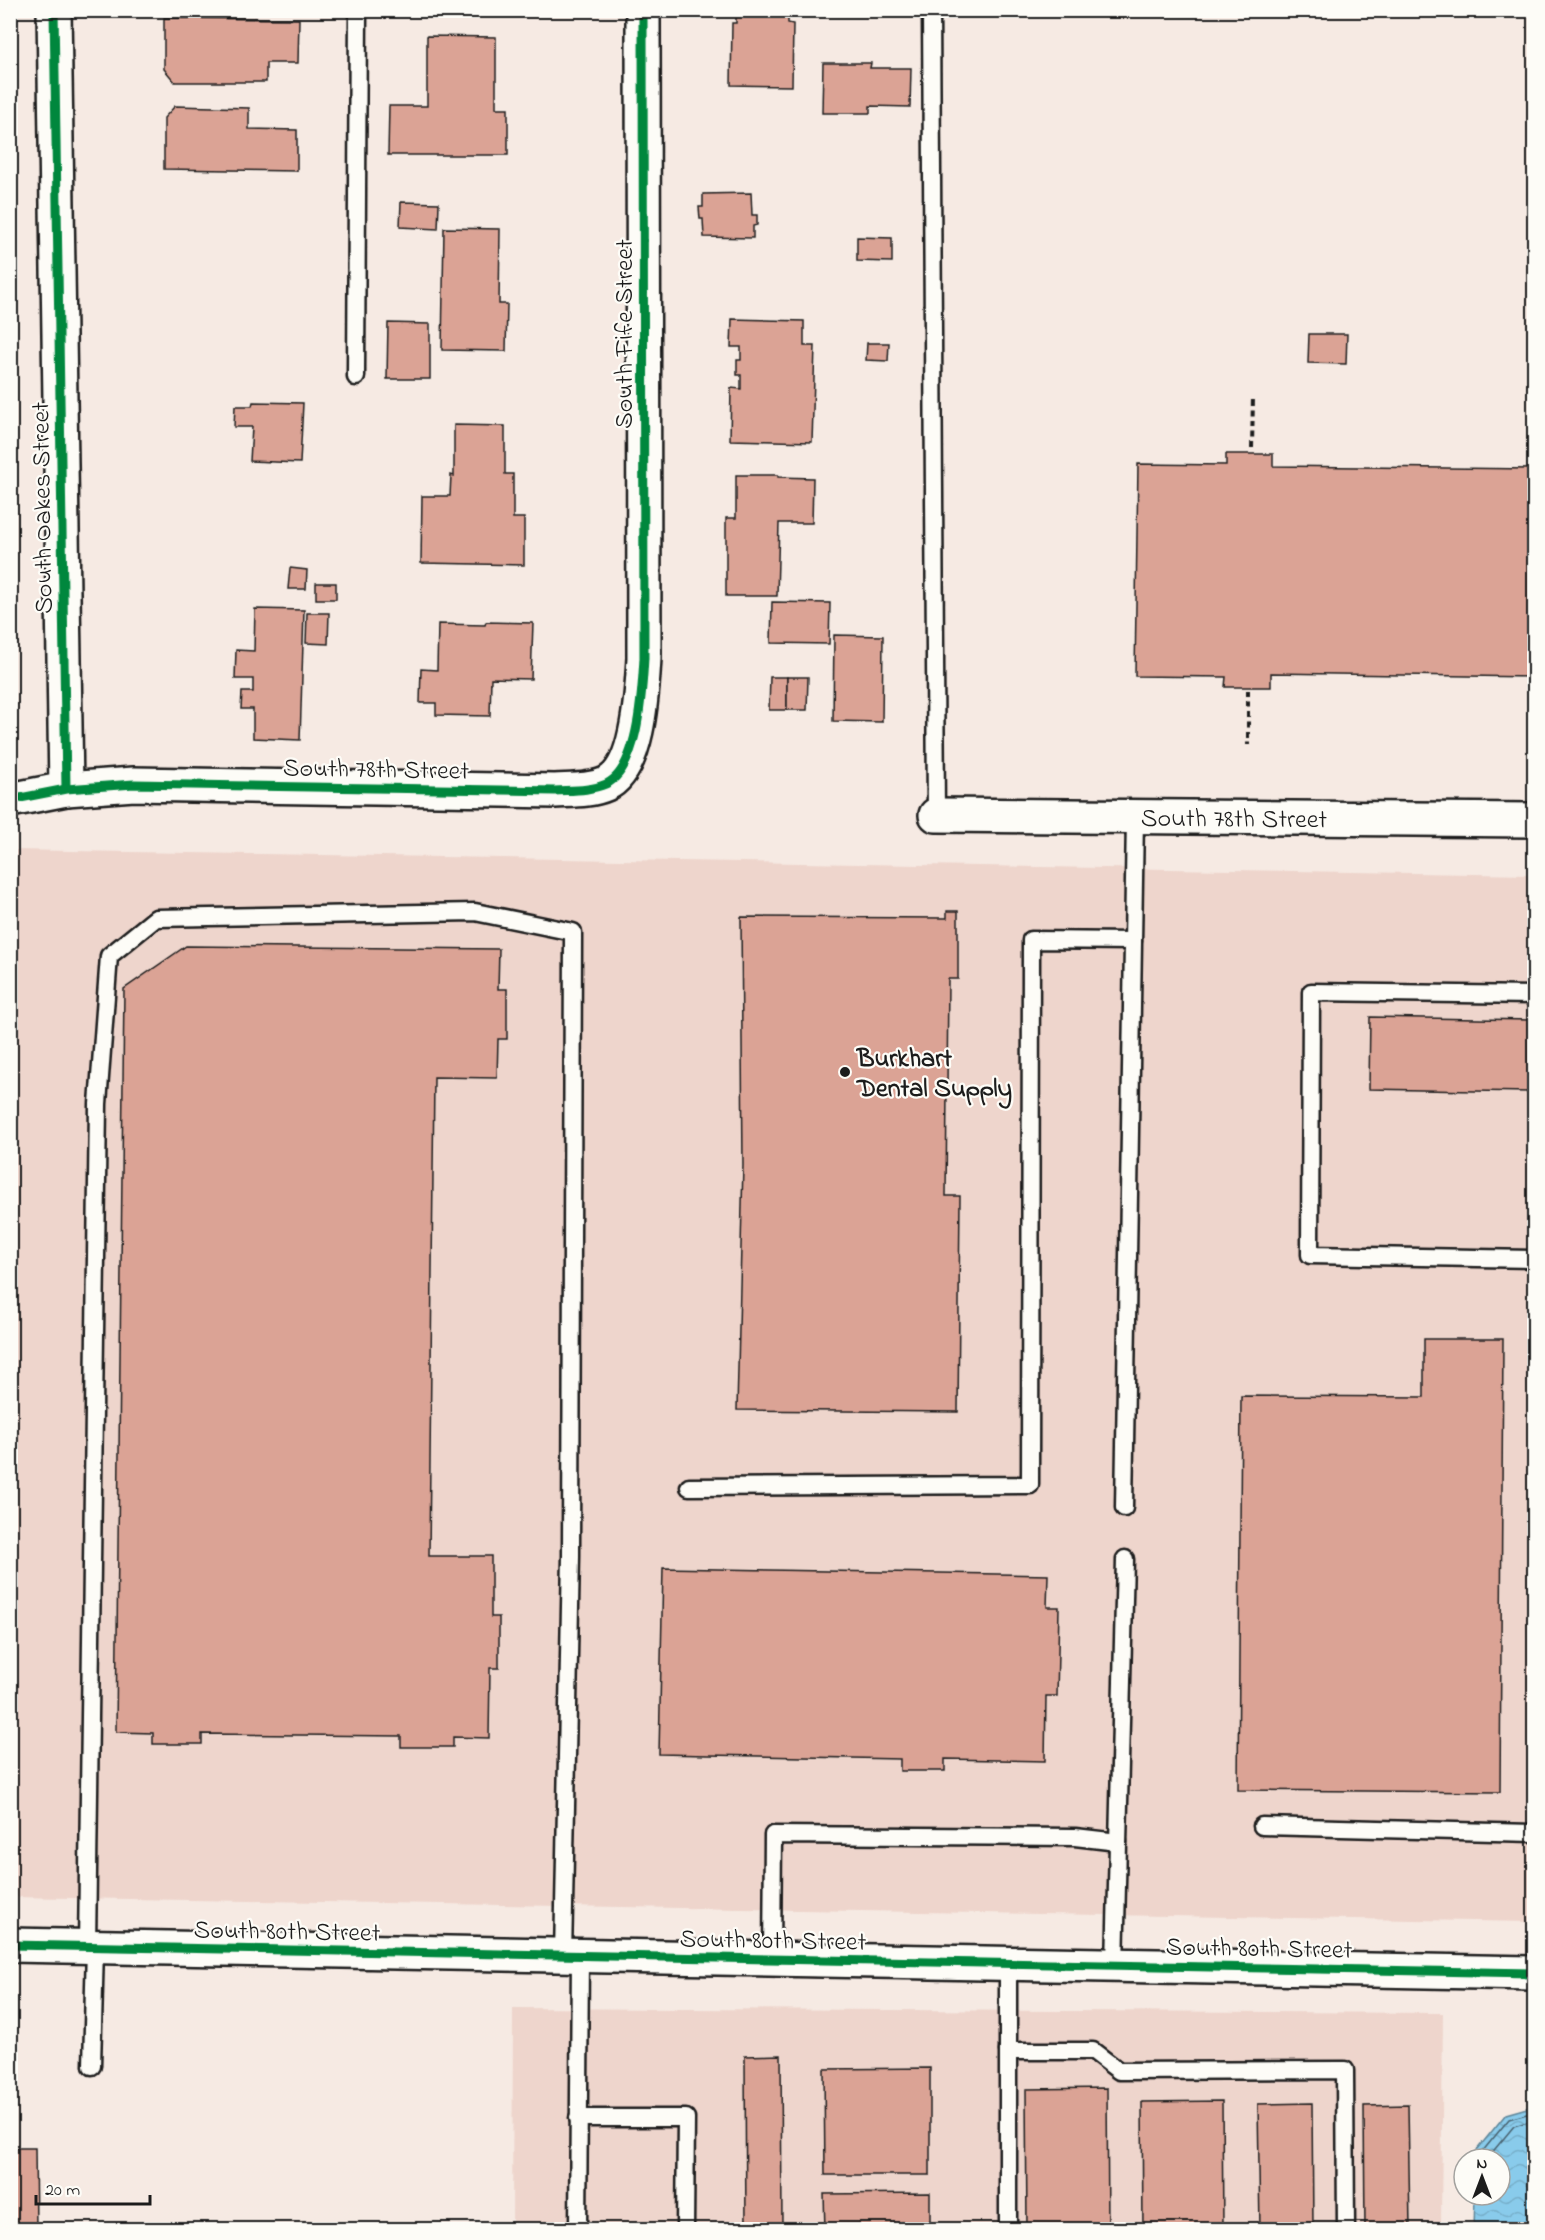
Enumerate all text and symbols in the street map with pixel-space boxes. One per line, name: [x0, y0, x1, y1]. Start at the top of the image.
street label: South Fife Street: [607, 239, 645, 429]
street label: South Oakes Street: [23, 401, 65, 614]
street label: South 78th Street: [283, 750, 470, 792]
street label: South 78th Street: [1141, 801, 1328, 840]
place label: Burkhart Dental Supply: [856, 1041, 1012, 1109]
marker: Burkhart Dental Supply: [838, 1065, 852, 1079]
street label: South 80th Street: [193, 1912, 381, 1954]
street label: South 80th Street: [679, 1921, 867, 1963]
street label: South 80th Street: [1165, 1929, 1353, 1971]
north arrow: [1452, 2147, 1512, 2207]
text: N: [1477, 2152, 1488, 2176]
scale bar: [36, 2168, 150, 2206]
text: 20 m: [45, 2178, 80, 2204]

